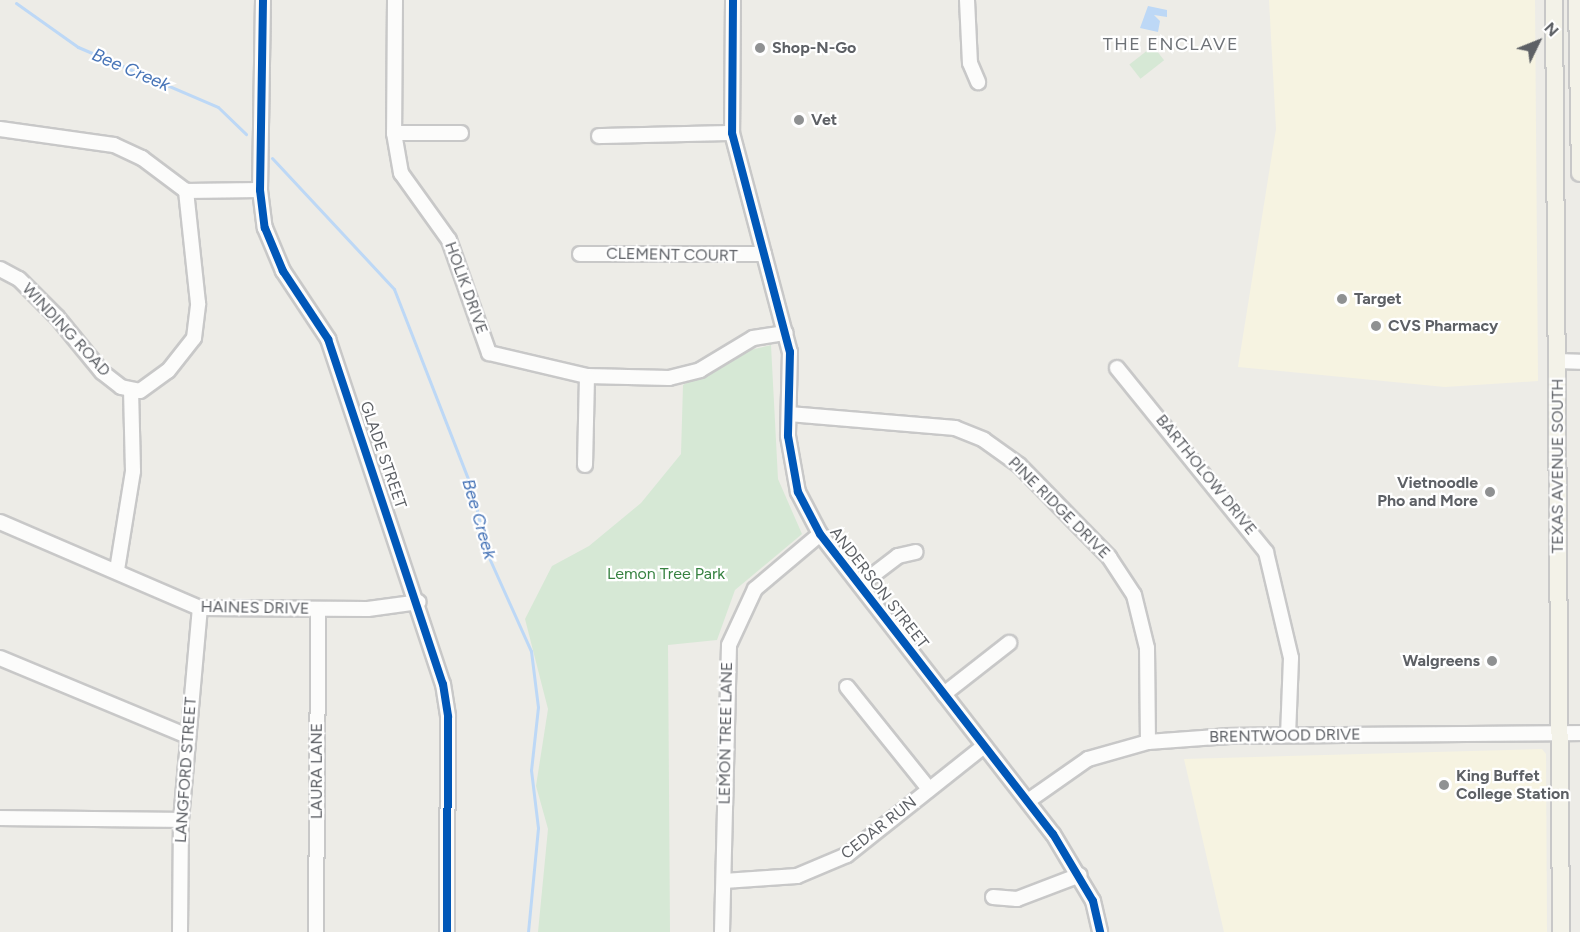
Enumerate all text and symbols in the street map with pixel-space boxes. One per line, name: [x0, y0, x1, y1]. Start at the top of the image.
north arrow: [1508, 12, 1568, 72]
text: N: [1540, 18, 1563, 40]
district label: THE ENCLAVE: [1103, 33, 1239, 55]
place label: Shop-N-Go: [772, 38, 856, 58]
marker: Shop-N-Go: [753, 41, 767, 55]
water label: Bee Creek: [89, 44, 173, 96]
place label: Vet: [811, 110, 837, 130]
marker: Vet: [792, 113, 806, 127]
street label: HOLIK DRIVE: [440, 239, 492, 337]
street label: CLEMENT COURT: [606, 244, 738, 266]
street label: WINDING ROAD: [18, 280, 114, 380]
place label: Target: [1354, 289, 1402, 309]
marker: Target: [1335, 292, 1349, 306]
place label: CVS Pharmacy: [1388, 316, 1498, 336]
marker: CVS Pharmacy: [1369, 319, 1383, 333]
street label: TEXAS AVENUE SOUTH: [1548, 379, 1568, 553]
street label: GLADE STREET: [356, 399, 410, 511]
street label: BARTHOLOW DRIVE: [1152, 411, 1260, 539]
street label: PINE RIDGE DRIVE: [1004, 453, 1114, 563]
place label: Vietnoodle Pho and More: [1377, 473, 1478, 511]
water label: Bee Creek: [457, 476, 501, 562]
marker: Vietnoodle Pho and More: [1483, 485, 1497, 499]
street label: ANDERSON STREET: [826, 523, 932, 653]
park label: Lemon Tree Park: [607, 564, 725, 584]
street label: HAINES DRIVE: [200, 597, 310, 619]
place label: Walgreens: [1403, 651, 1480, 671]
marker: Walgreens: [1485, 654, 1499, 668]
street label: LEMON TREE LANE: [715, 661, 737, 805]
street label: LANGFORD STREET: [171, 696, 201, 844]
street label: LAURA LANE: [307, 723, 327, 819]
street label: BRENTWOOD DRIVE: [1209, 725, 1361, 747]
place label: King Buffet College Station: [1456, 766, 1569, 804]
marker: King Buffet College Station: [1437, 778, 1451, 792]
street label: CEDAR RUN: [837, 793, 921, 863]

